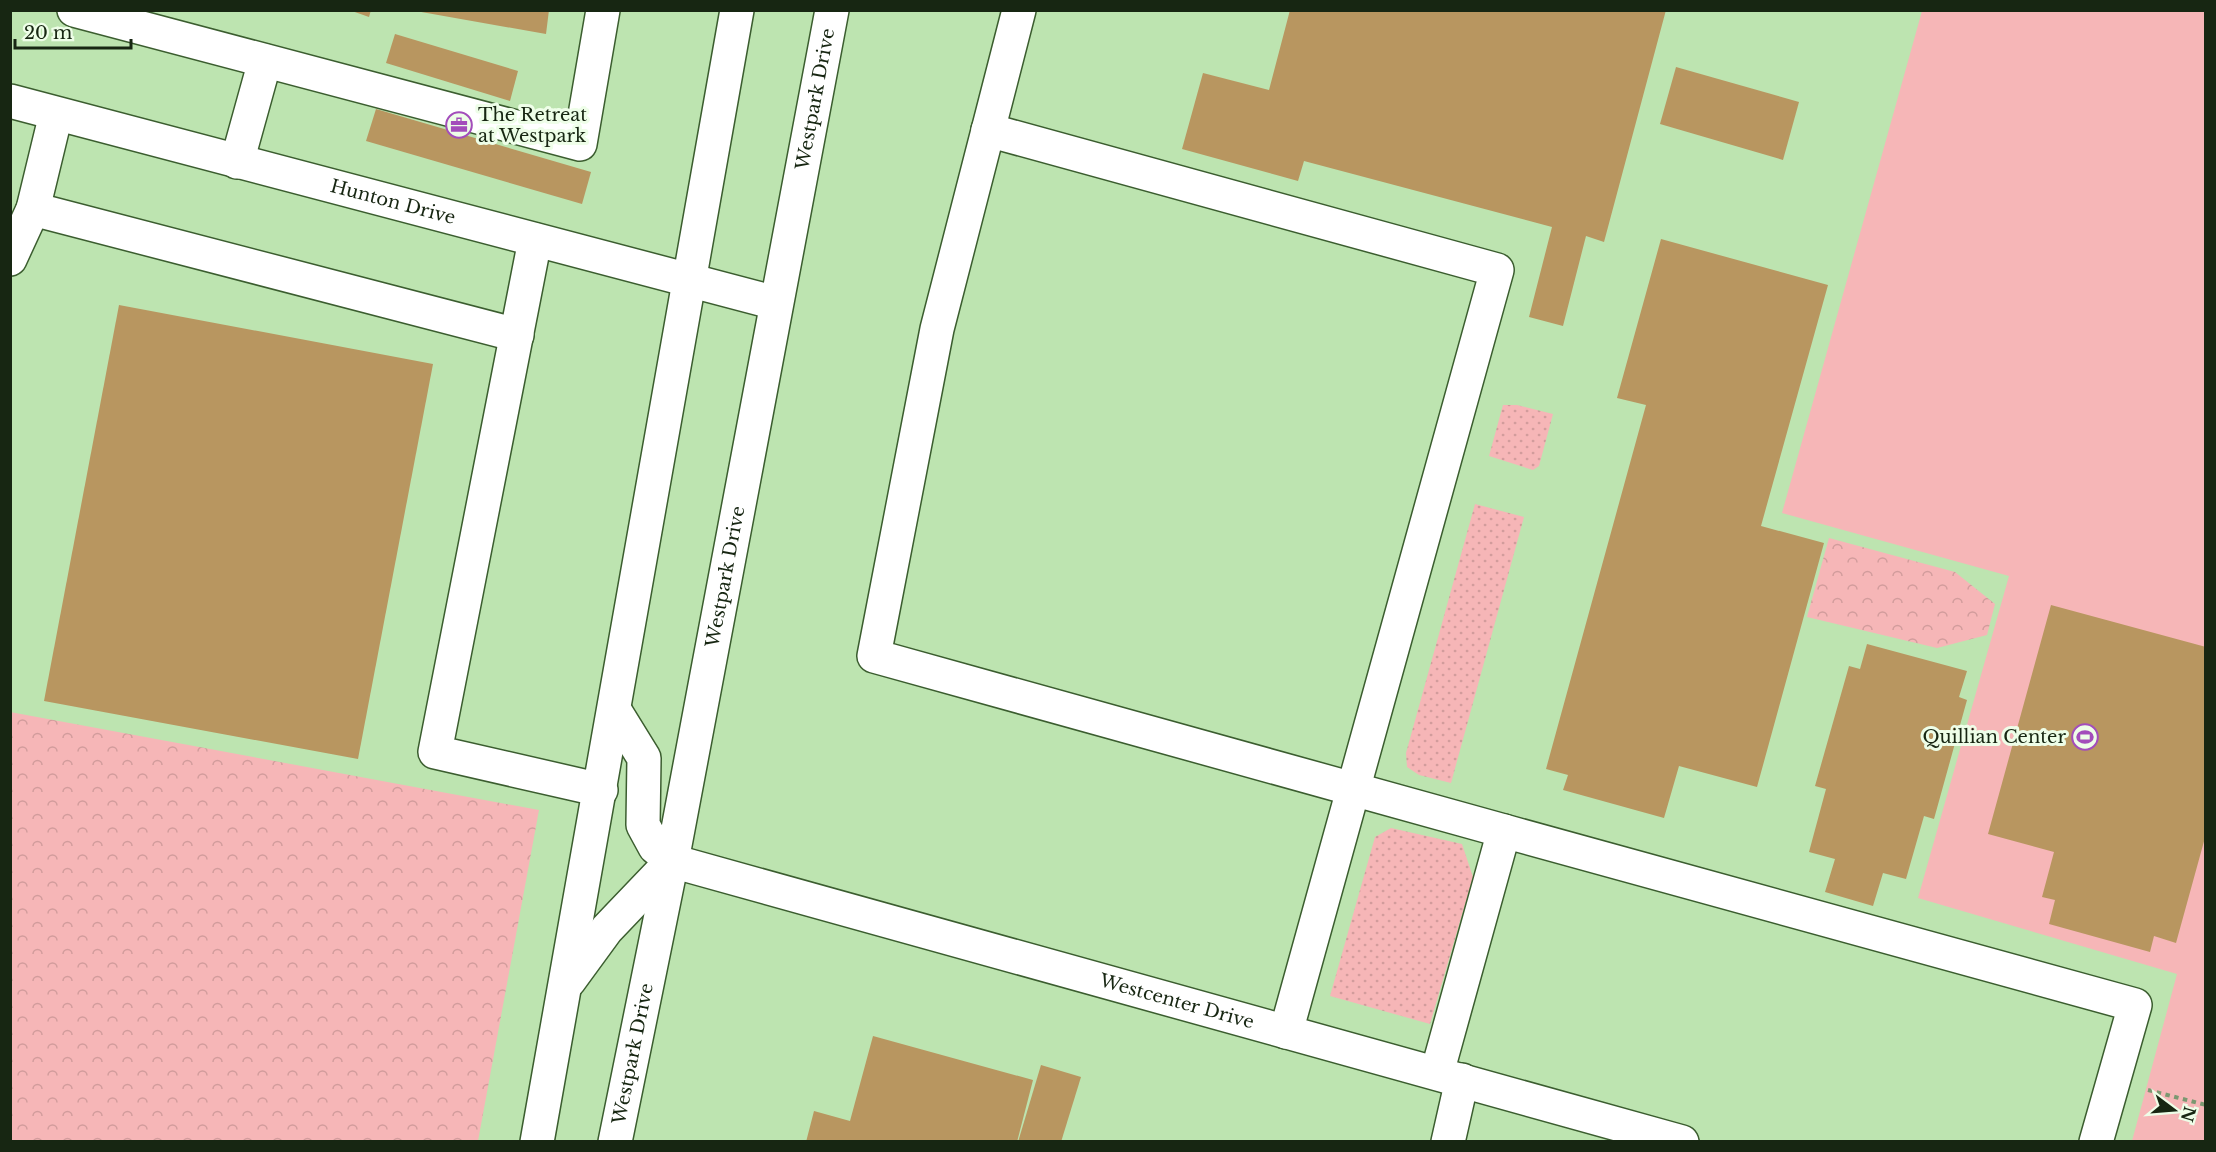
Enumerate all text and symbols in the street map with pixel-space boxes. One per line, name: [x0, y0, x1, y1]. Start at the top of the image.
scale bar: [15, 12, 130, 50]
text: 20 m: [24, 22, 72, 44]
street label: Westpark Drive: [791, 27, 839, 173]
place label: The Retreat at Westpark: [478, 104, 587, 147]
office icon: The Retreat at Westpark: [444, 110, 474, 140]
street label: Hunton Drive: [328, 175, 458, 229]
street label: Westpark Drive: [701, 504, 750, 650]
sports icon: Quillian Center: [2070, 722, 2100, 752]
place label: Quillian Center: [1923, 726, 2066, 748]
street label: Westcenter Drive: [1096, 969, 1257, 1033]
street label: Westpark Drive: [608, 981, 658, 1127]
north arrow: [2144, 1080, 2204, 1140]
text: N: [2177, 1104, 2200, 1124]

